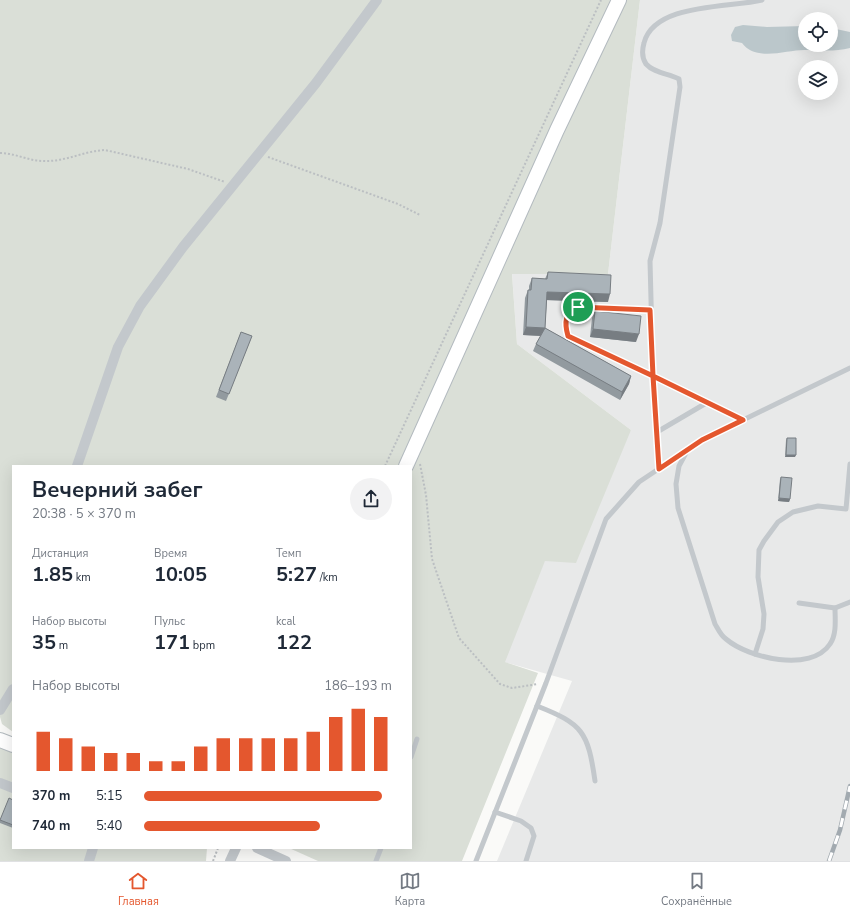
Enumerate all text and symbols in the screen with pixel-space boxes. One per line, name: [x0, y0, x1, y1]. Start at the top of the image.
map controls: [798, 12, 838, 100]
button: locate: [798, 12, 838, 52]
button: layers: [798, 60, 838, 100]
pin: [561, 290, 595, 324]
icon: arrive: [567, 296, 589, 318]
text: Вечерний забег: [32, 475, 203, 505]
button: share: [350, 478, 392, 520]
text: 20:38 · 5 × 370 m: [32, 505, 136, 523]
text: Дистанция: [32, 546, 88, 561]
text: Время: [154, 546, 187, 561]
text: Темп: [276, 546, 301, 561]
text: 1.85: [32, 561, 73, 588]
text: 10:05: [154, 561, 207, 588]
text: 5:27: [276, 561, 317, 588]
text: km: [73, 570, 91, 585]
text: /km: [317, 570, 338, 585]
text: Набор высоты: [32, 614, 107, 629]
text: Пульс: [154, 614, 185, 629]
text: kcal: [276, 614, 296, 629]
text: 35: [32, 629, 56, 656]
text: 171: [154, 629, 190, 656]
text: 122: [276, 629, 312, 656]
text: m: [56, 638, 68, 653]
text: bpm: [190, 638, 215, 653]
text: Набор высоты: [32, 677, 120, 695]
text: 186–193 m: [324, 677, 392, 695]
text: 370 m: [32, 787, 70, 805]
text: 5:15: [96, 787, 122, 805]
text: 740 m: [32, 817, 70, 835]
text: 5:40: [96, 817, 122, 835]
tab: Главная: [118, 870, 159, 909]
tab: Карта: [395, 870, 425, 909]
tab: Сохранённые: [661, 870, 732, 909]

